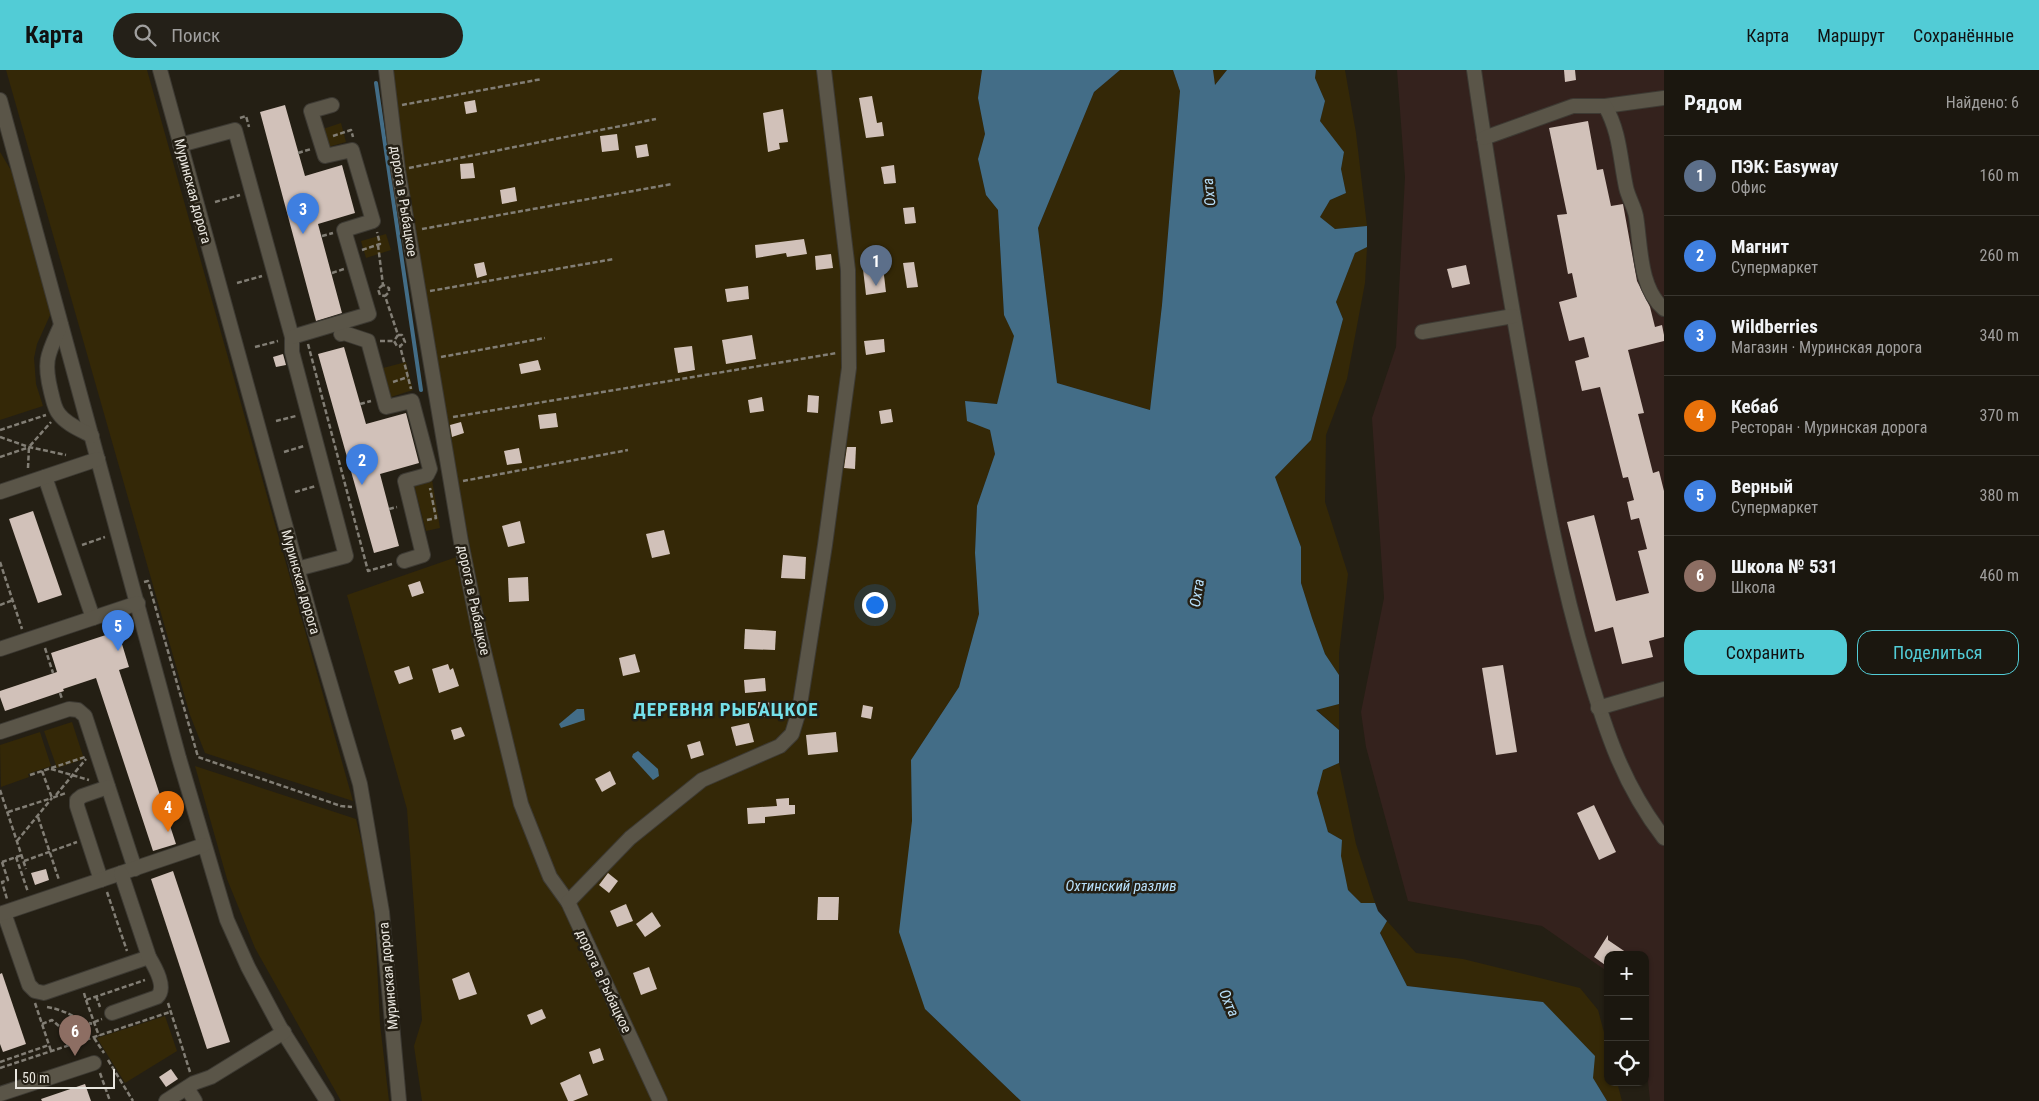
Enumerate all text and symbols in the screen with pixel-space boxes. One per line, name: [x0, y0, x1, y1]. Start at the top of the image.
search box: [113, 13, 463, 58]
text: Карта: [25, 21, 83, 49]
icon: search: [131, 21, 159, 49]
text: Поиск: [171, 24, 220, 47]
text: Карта: [1746, 25, 1789, 46]
text: Маршрут: [1817, 25, 1885, 46]
text: Сохранённые: [1913, 25, 2014, 46]
text: Рядом: [1684, 91, 1743, 115]
text: Найдено: 6: [1946, 93, 2019, 112]
street label: Муринская дорога: [171, 137, 215, 245]
street label: дорога в Рыбацкое: [387, 144, 421, 258]
text: ПЭК: Easyway: [1731, 155, 1838, 178]
text: 1: [1696, 166, 1704, 185]
text: 160 m: [1980, 166, 2019, 185]
water label: Охта: [1199, 177, 1219, 207]
text: Офис: [1731, 178, 1766, 197]
pin: 3: [287, 193, 319, 234]
text: Магнит: [1731, 235, 1789, 258]
pin: 1: [860, 245, 892, 286]
text: 2: [1696, 246, 1704, 265]
text: 260 m: [1980, 246, 2019, 265]
text: Супермаркет: [1731, 258, 1818, 277]
text: Wildberries: [1731, 315, 1818, 338]
text: 3: [1696, 326, 1704, 345]
text: 340 m: [1980, 326, 2019, 345]
text: Магазин · Муринская дорога: [1731, 338, 1922, 357]
text: Кебаб: [1731, 395, 1779, 418]
text: 4: [1696, 406, 1704, 425]
text: 370 m: [1980, 406, 2019, 425]
text: Ресторан · Муринская дорога: [1731, 418, 1927, 437]
pin: 2: [346, 444, 378, 485]
text: Верный: [1731, 475, 1793, 498]
text: 5: [1696, 486, 1704, 505]
text: 380 m: [1980, 486, 2019, 505]
text: Супермаркет: [1731, 498, 1818, 517]
street label: Муринская дорога: [278, 528, 324, 636]
street label: дорога в Рыбацкое: [455, 543, 494, 657]
text: Школа № 531: [1731, 555, 1838, 578]
text: 6: [1696, 566, 1704, 585]
text: 460 m: [1980, 566, 2019, 585]
water label: Охта: [1186, 578, 1208, 608]
text: Школа: [1731, 578, 1775, 597]
your location: [862, 592, 888, 618]
pin: 5: [102, 610, 134, 651]
button: Сохранить: [1684, 630, 1847, 675]
button: Поделиться: [1857, 630, 2019, 675]
district label: ДЕРЕВНЯ РЫБАЦКОЕ: [633, 698, 819, 721]
pin: 4: [152, 791, 184, 832]
water label: Охтинский разлив: [1066, 877, 1176, 895]
street label: Муринская дорога: [375, 922, 401, 1030]
street label: дорога в Рыбацкое: [573, 927, 635, 1036]
map controls: [1604, 951, 1649, 1086]
button: +: [1604, 951, 1649, 996]
water label: Охта: [1215, 986, 1243, 1020]
button: −: [1604, 996, 1649, 1041]
pin: 6: [59, 1015, 91, 1056]
button: locate: [1604, 1041, 1649, 1086]
scale bar: [15, 1066, 115, 1089]
text: 50 m: [22, 1070, 50, 1086]

